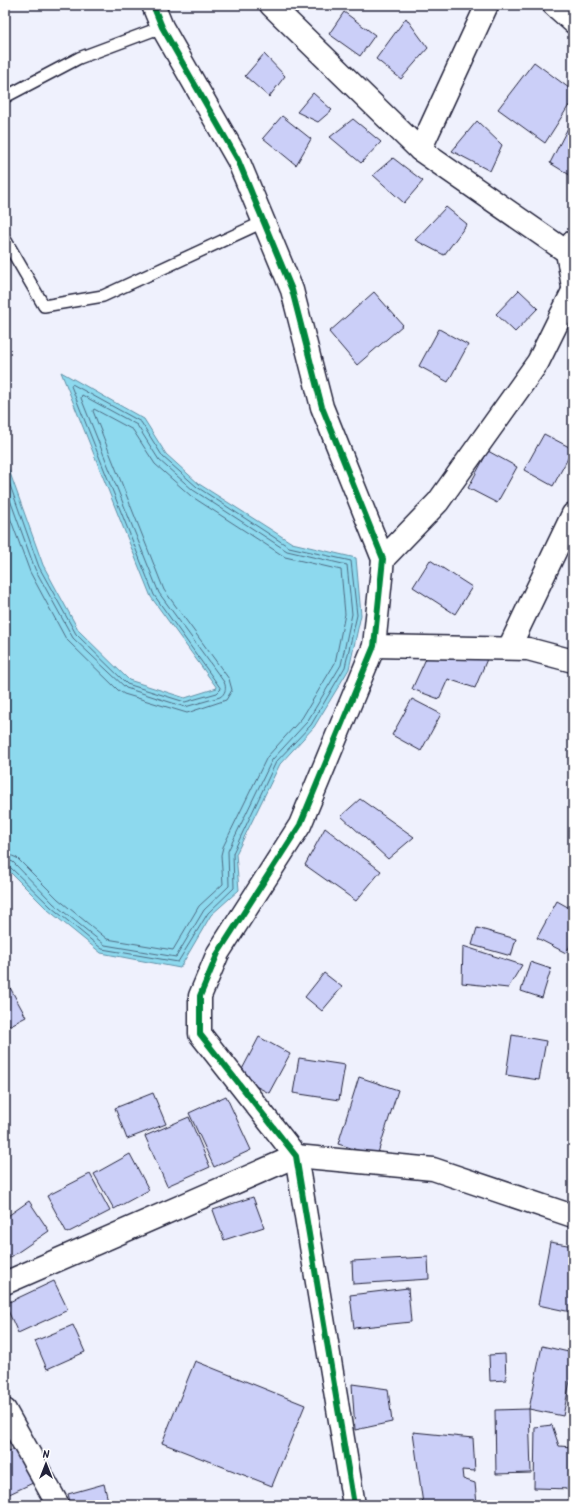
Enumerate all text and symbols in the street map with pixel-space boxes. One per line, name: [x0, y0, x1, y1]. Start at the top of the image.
north arrow: [26, 1444, 66, 1484]
text: N: [43, 1446, 50, 1464]

